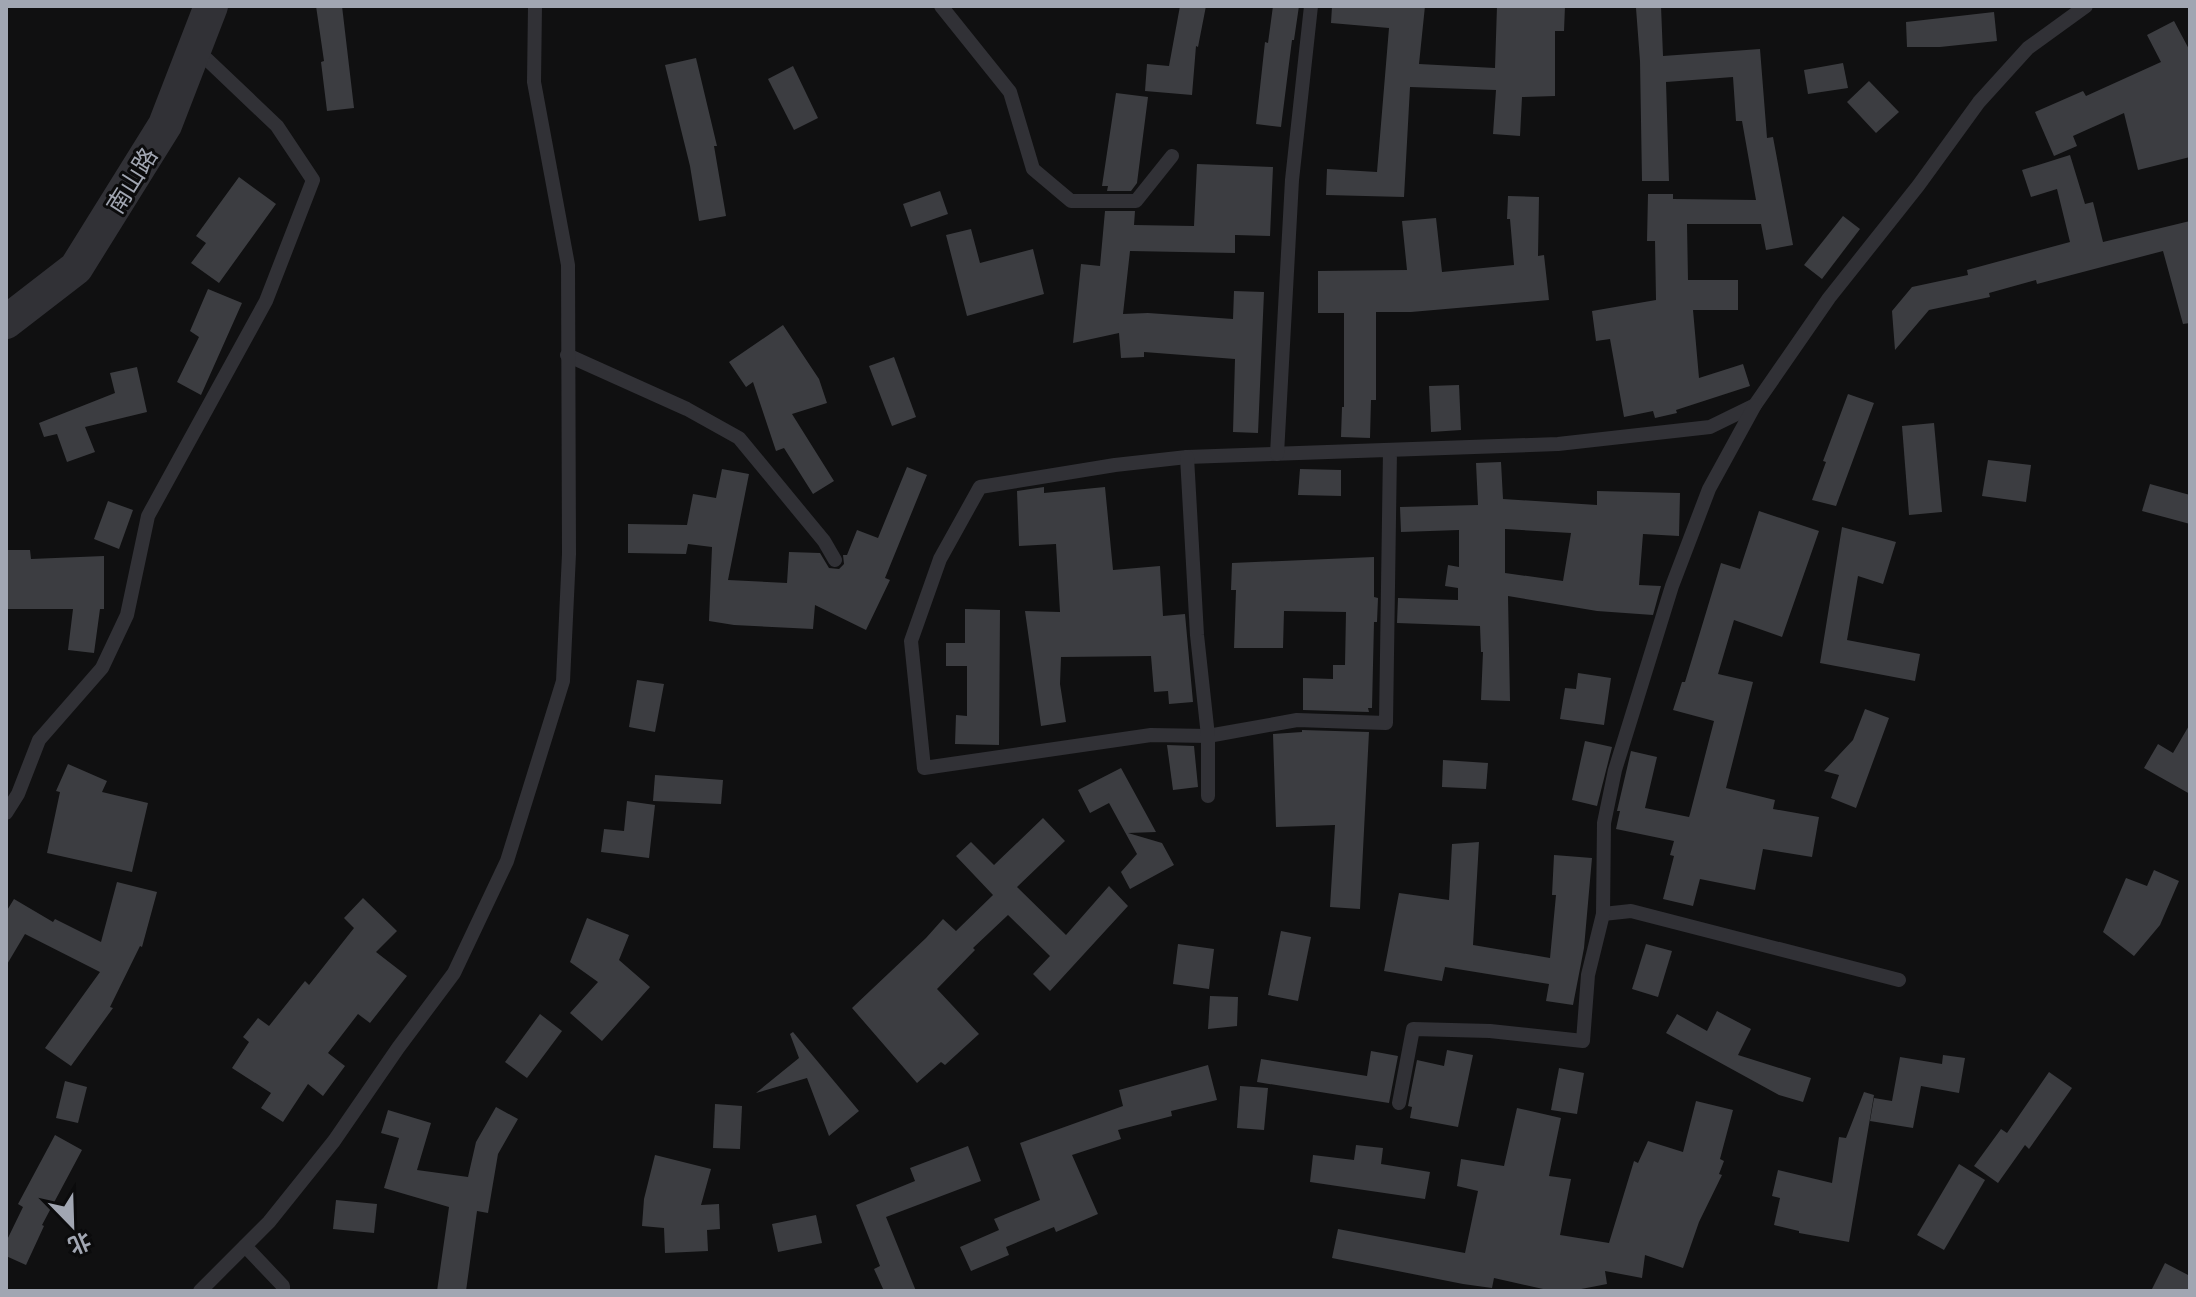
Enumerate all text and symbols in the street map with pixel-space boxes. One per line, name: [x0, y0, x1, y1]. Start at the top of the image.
street label: 南山路: [100, 142, 162, 218]
north arrow: [32, 1185, 112, 1265]
text: 北: [65, 1228, 95, 1261]

